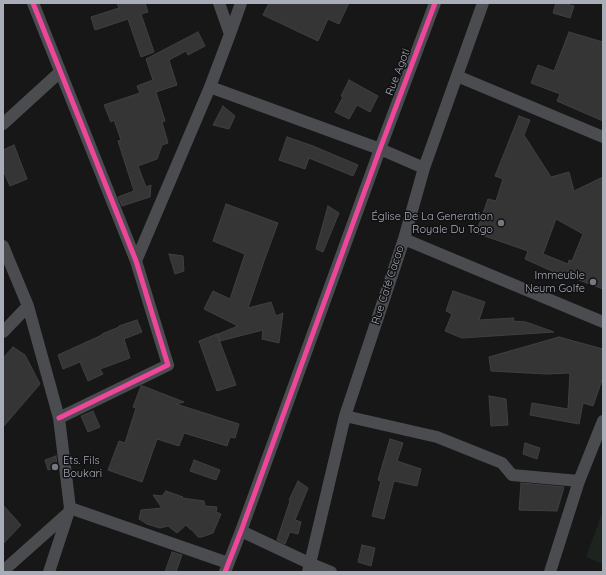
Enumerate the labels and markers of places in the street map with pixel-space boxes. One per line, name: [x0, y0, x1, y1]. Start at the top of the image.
place label: Église De La Generation Royale Du Togo: [372, 210, 493, 236]
marker: Église De La Generation Royale Du Togo: [496, 218, 506, 228]
place label: Immeuble Neum Golfe: [525, 269, 585, 295]
marker: Immeuble Neum Golfe: [588, 277, 598, 287]
place label: Ets. Fils Boukari: [63, 454, 102, 480]
marker: Ets. Fils Boukari: [50, 462, 60, 472]

